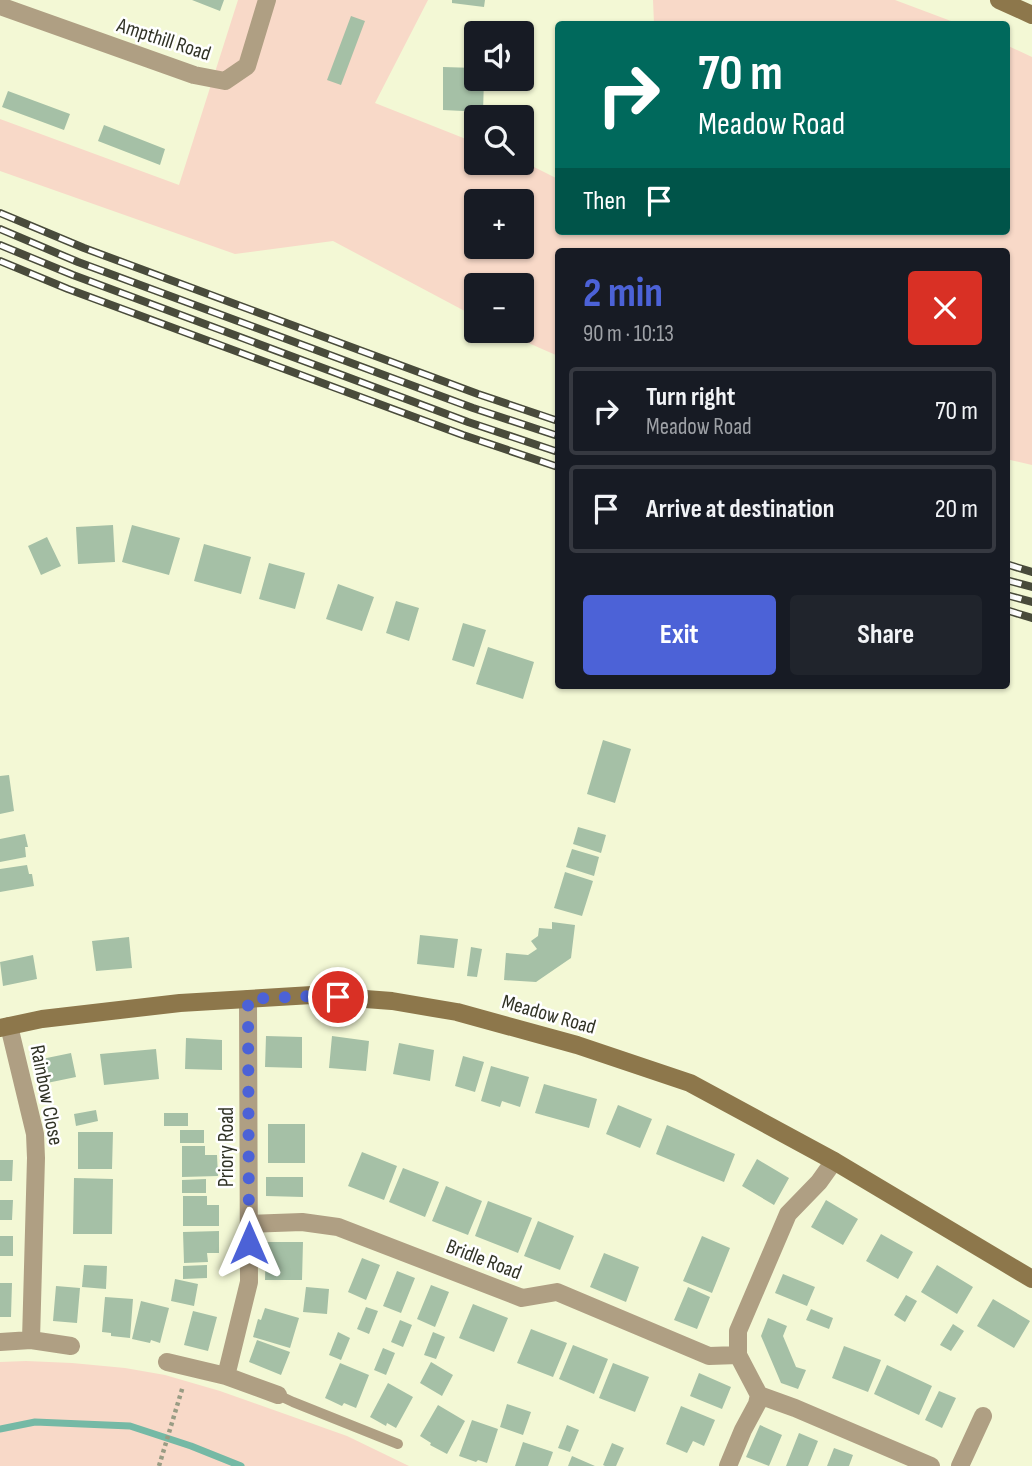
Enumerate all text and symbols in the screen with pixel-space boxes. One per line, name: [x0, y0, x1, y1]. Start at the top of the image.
street label: Ampthill Road: [113, 12, 214, 66]
map controls: [464, 21, 534, 343]
button: sound: [464, 21, 534, 91]
text: 70 m: [698, 45, 783, 104]
icon: right: [583, 49, 674, 140]
button: search: [464, 105, 534, 175]
text: Meadow Road: [698, 105, 845, 144]
icon: arrive: [640, 182, 678, 220]
text: Then: [583, 186, 626, 217]
button: +: [464, 189, 534, 259]
text: 2 min: [583, 268, 663, 319]
button: close: [908, 271, 982, 345]
button: −: [464, 273, 534, 343]
text: 90 m · 10:13: [583, 320, 674, 348]
text: Turn right: [646, 382, 735, 413]
icon: right: [587, 392, 625, 430]
text: 70 m: [935, 396, 978, 427]
text: Meadow Road: [646, 413, 752, 441]
icon: arrive: [587, 490, 625, 528]
text: Arrive at destination: [646, 494, 834, 525]
text: 20 m: [935, 494, 978, 525]
button: Exit: [583, 595, 776, 675]
button: Share: [790, 595, 982, 675]
pin: [308, 967, 368, 1027]
icon: arrive: [319, 978, 357, 1016]
street label: Meadow Road: [499, 989, 599, 1040]
street label: Rainbow Close: [25, 1043, 68, 1147]
street label: Priory Road: [214, 1107, 239, 1187]
position arrow: [212, 1206, 286, 1280]
street label: Bridle Road: [443, 1234, 525, 1285]

